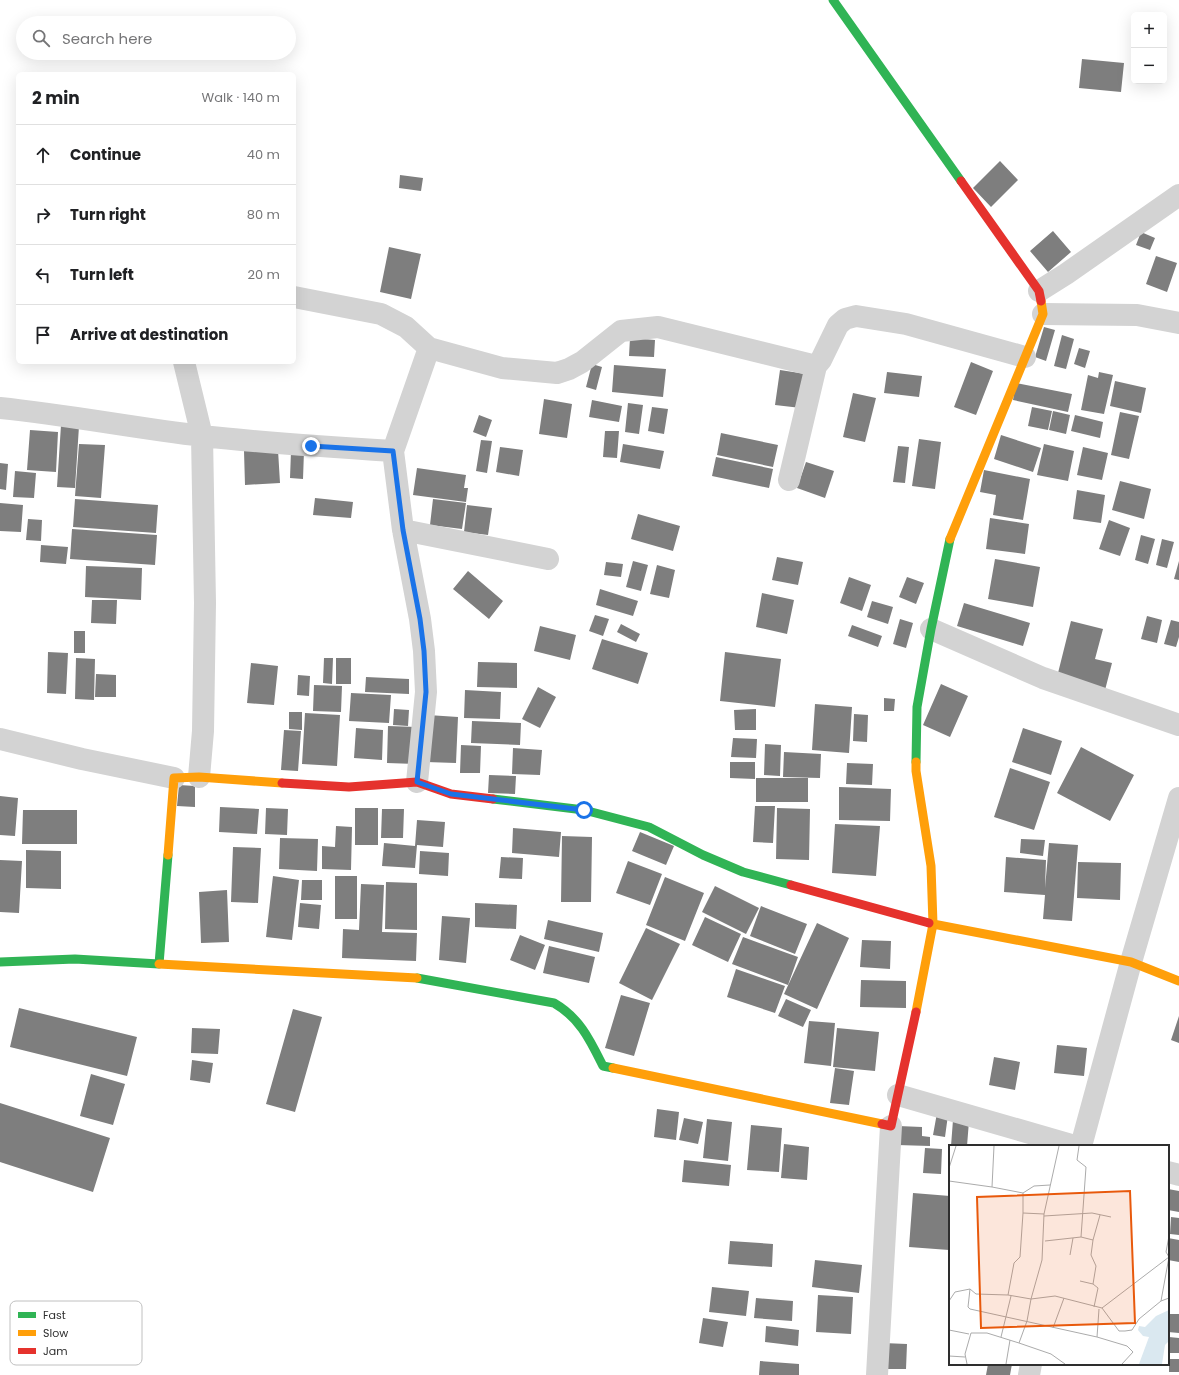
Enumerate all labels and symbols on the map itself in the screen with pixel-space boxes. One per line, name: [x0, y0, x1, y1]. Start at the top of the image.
route end: [302, 437, 320, 455]
route start: [575, 801, 593, 819]
inset map: [949, 1145, 1169, 1365]
legend: [10, 1301, 142, 1365]
text: Fast: [43, 1307, 66, 1323]
text: Slow: [43, 1325, 68, 1341]
text: Jam: [43, 1343, 68, 1359]

